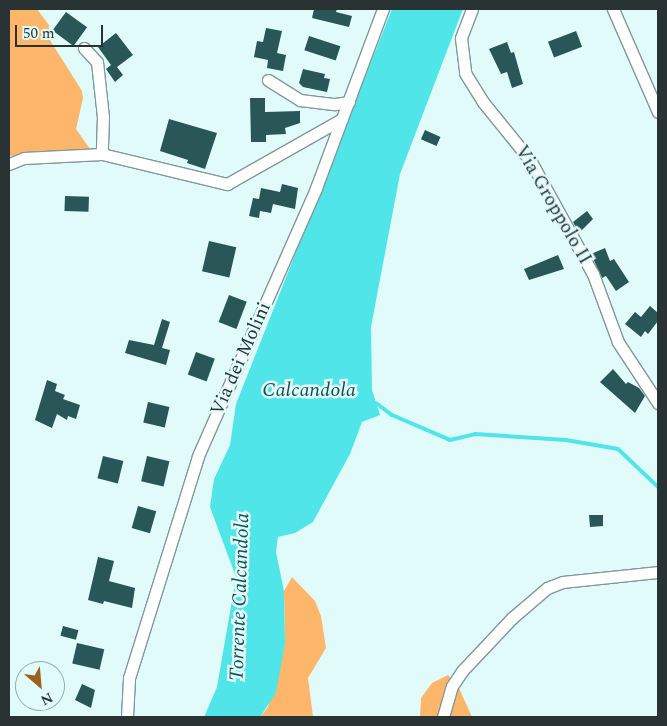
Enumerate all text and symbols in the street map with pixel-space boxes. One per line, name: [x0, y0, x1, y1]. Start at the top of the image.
scale bar: [18, 15, 105, 47]
text: 50 m: [23, 22, 55, 45]
street label: Via Groppolo II: [510, 141, 596, 269]
street label: Via dei Molini: [206, 299, 276, 419]
water label: Calcandola: [262, 378, 356, 402]
water label: Torrente Calcandola: [225, 513, 255, 681]
north arrow: [15, 661, 65, 711]
text: N: [37, 687, 56, 711]

